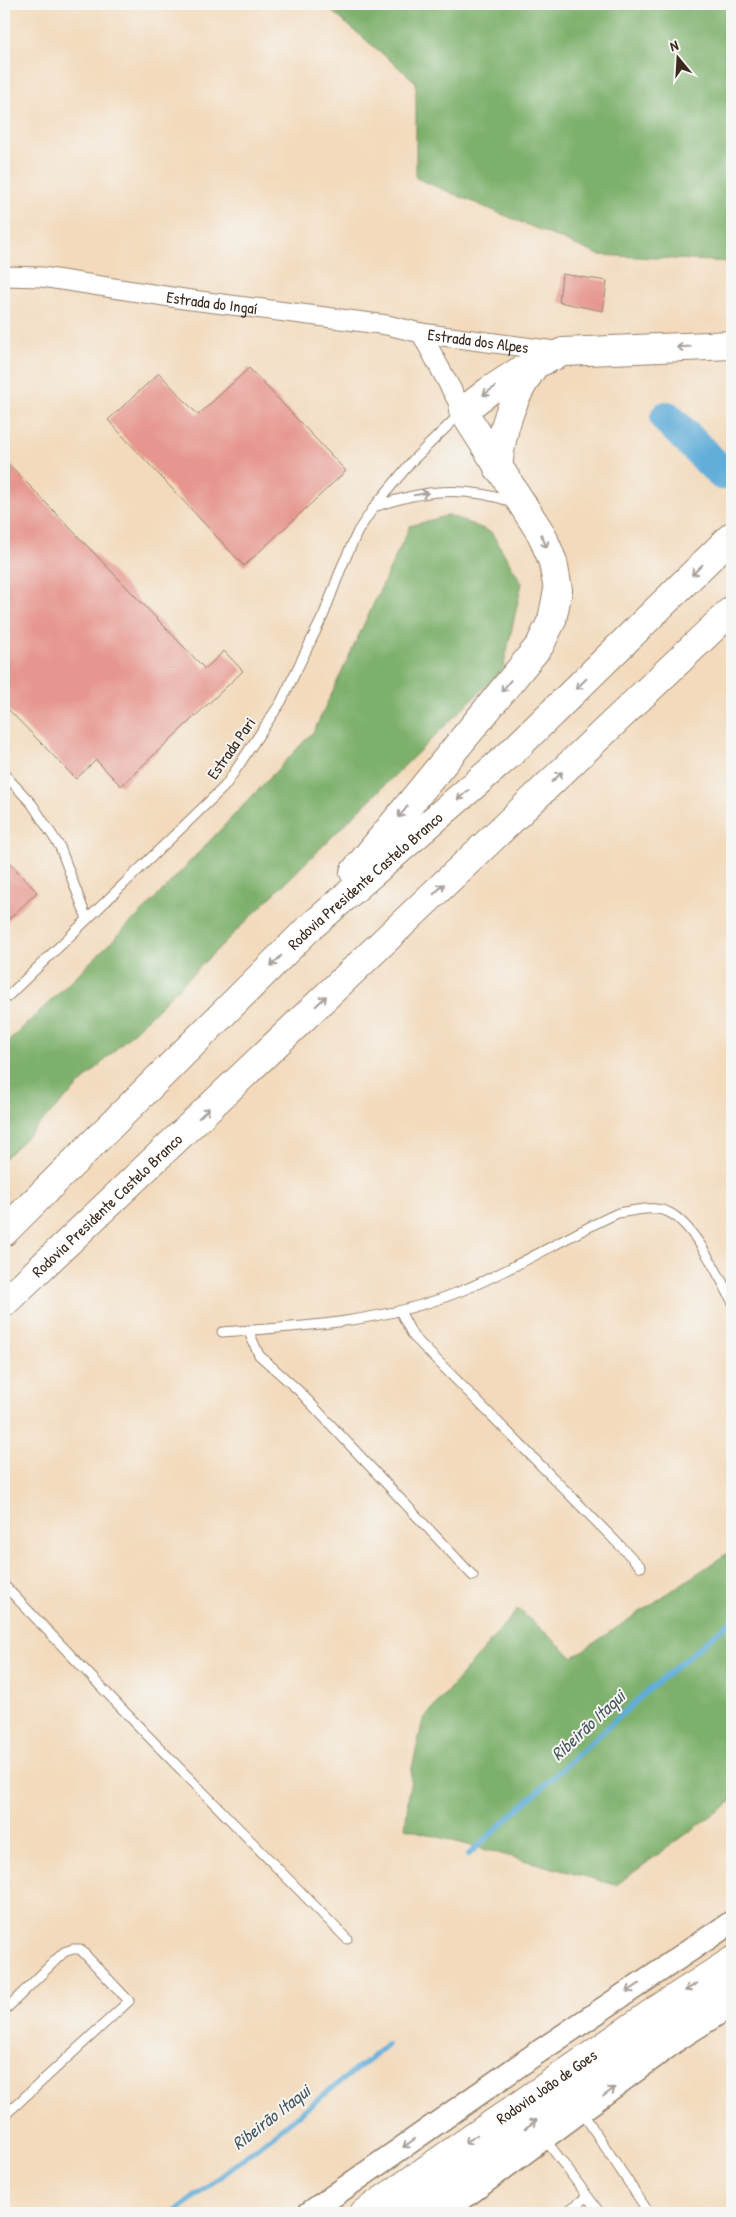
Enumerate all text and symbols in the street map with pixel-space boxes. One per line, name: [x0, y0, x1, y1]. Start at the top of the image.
north arrow: [654, 32, 704, 82]
text: N: [667, 35, 681, 55]
street label: Estrada do Ingaí: [165, 285, 259, 319]
street label: Estrada dos Alpes: [426, 323, 530, 358]
one-way arrow: [676, 343, 692, 352]
one-way arrow: [482, 386, 496, 396]
one-way arrow: [412, 488, 428, 498]
one-way arrow: [540, 533, 549, 548]
one-way arrow: [691, 564, 704, 576]
one-way arrow: [575, 678, 588, 690]
one-way arrow: [500, 679, 511, 692]
street label: Estrada Pari: [202, 713, 260, 783]
one-way arrow: [551, 771, 563, 783]
one-way arrow: [456, 789, 469, 801]
one-way arrow: [398, 805, 409, 818]
street label: Rodovia Presidente Castelo Branco: [282, 806, 448, 955]
one-way arrow: [433, 883, 446, 895]
one-way arrow: [269, 955, 282, 967]
one-way arrow: [315, 995, 328, 1007]
one-way arrow: [197, 1107, 210, 1119]
street label: Rodovia Presidente Castelo Branco: [27, 1128, 187, 1282]
water label: Ribeirão Itaqui: [545, 1683, 632, 1766]
one-way arrow: [627, 1983, 641, 1993]
one-way arrow: [685, 1983, 699, 1993]
street label: Rodovia João de Goes: [492, 2044, 601, 2129]
water label: Ribeirão Itaqui: [227, 2077, 317, 2156]
one-way arrow: [602, 2086, 615, 2097]
one-way arrow: [524, 2118, 537, 2129]
one-way arrow: [464, 2134, 478, 2144]
one-way arrow: [402, 2138, 416, 2148]

